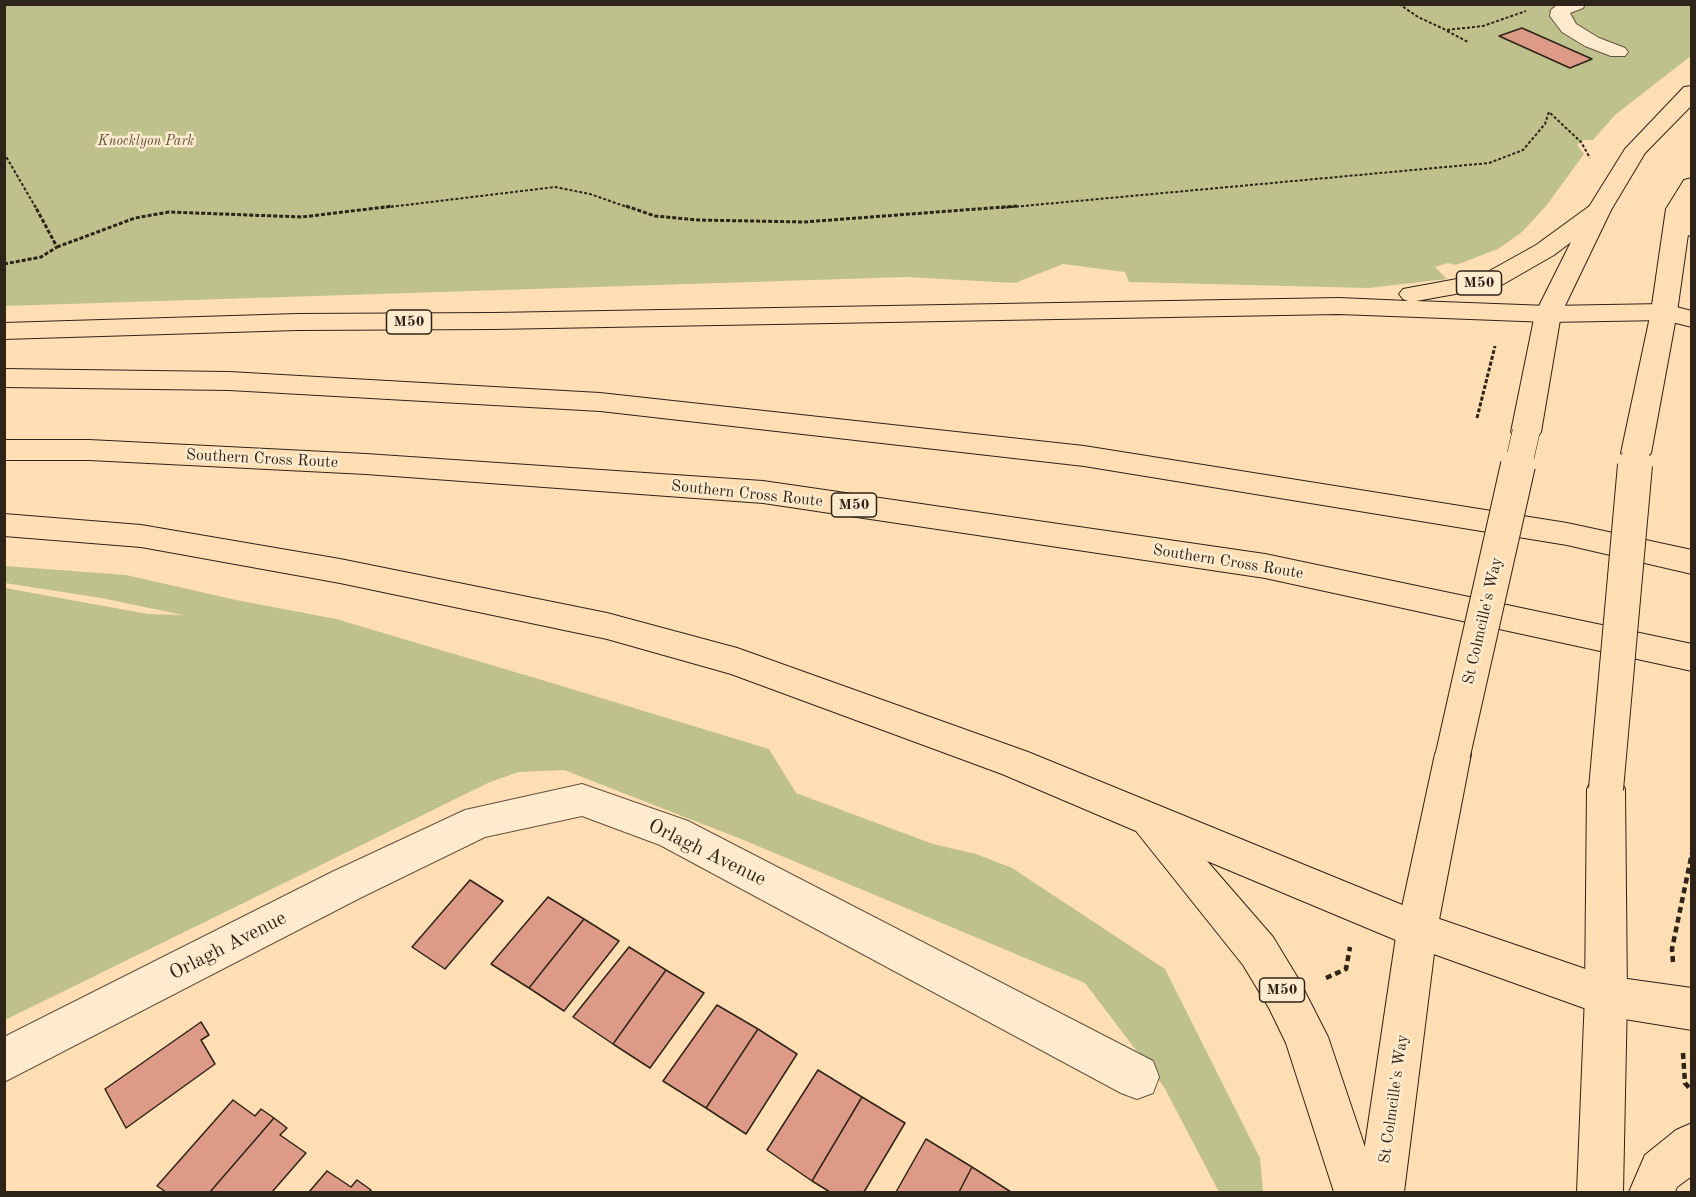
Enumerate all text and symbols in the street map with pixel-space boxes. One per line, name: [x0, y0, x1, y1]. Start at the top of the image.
park label: Knocklyon Park: [98, 133, 194, 149]
road number: M50: [1456, 271, 1502, 295]
road number: M50: [386, 310, 432, 334]
street label: Southern Cross Route: [185, 445, 339, 473]
street label: Southern Cross Route: [670, 476, 824, 512]
road number: M50: [832, 493, 876, 517]
street label: Southern Cross Route: [1151, 541, 1305, 583]
street label: St Colmcille's Way: [1459, 555, 1507, 687]
street label: Orlagh Avenue: [644, 814, 770, 892]
street label: Orlagh Avenue: [165, 906, 291, 986]
road number: M50: [1260, 978, 1304, 1002]
street label: St Colmcille's Way: [1375, 1033, 1413, 1165]

